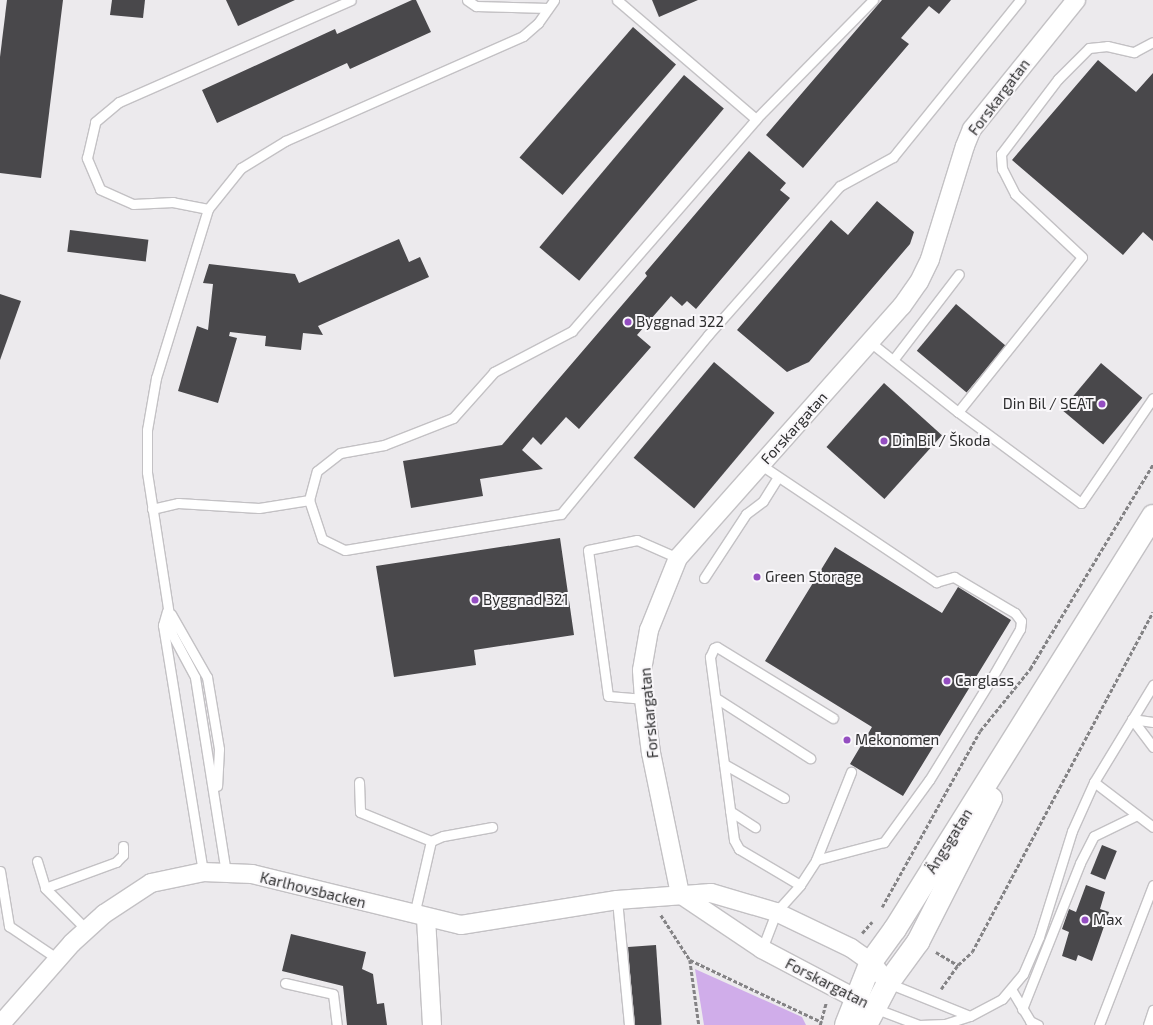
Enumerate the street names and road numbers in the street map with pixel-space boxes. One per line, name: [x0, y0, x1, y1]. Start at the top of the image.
street label: Forskargatan: [964, 55, 1034, 139]
street label: Forskargatan: [757, 388, 831, 468]
street label: Forskargatan: [636, 667, 662, 759]
street label: Ängsgatan: [922, 805, 976, 877]
street label: Karlhovsbacken: [258, 868, 368, 912]
street label: Forskargatan: [782, 954, 872, 1012]

